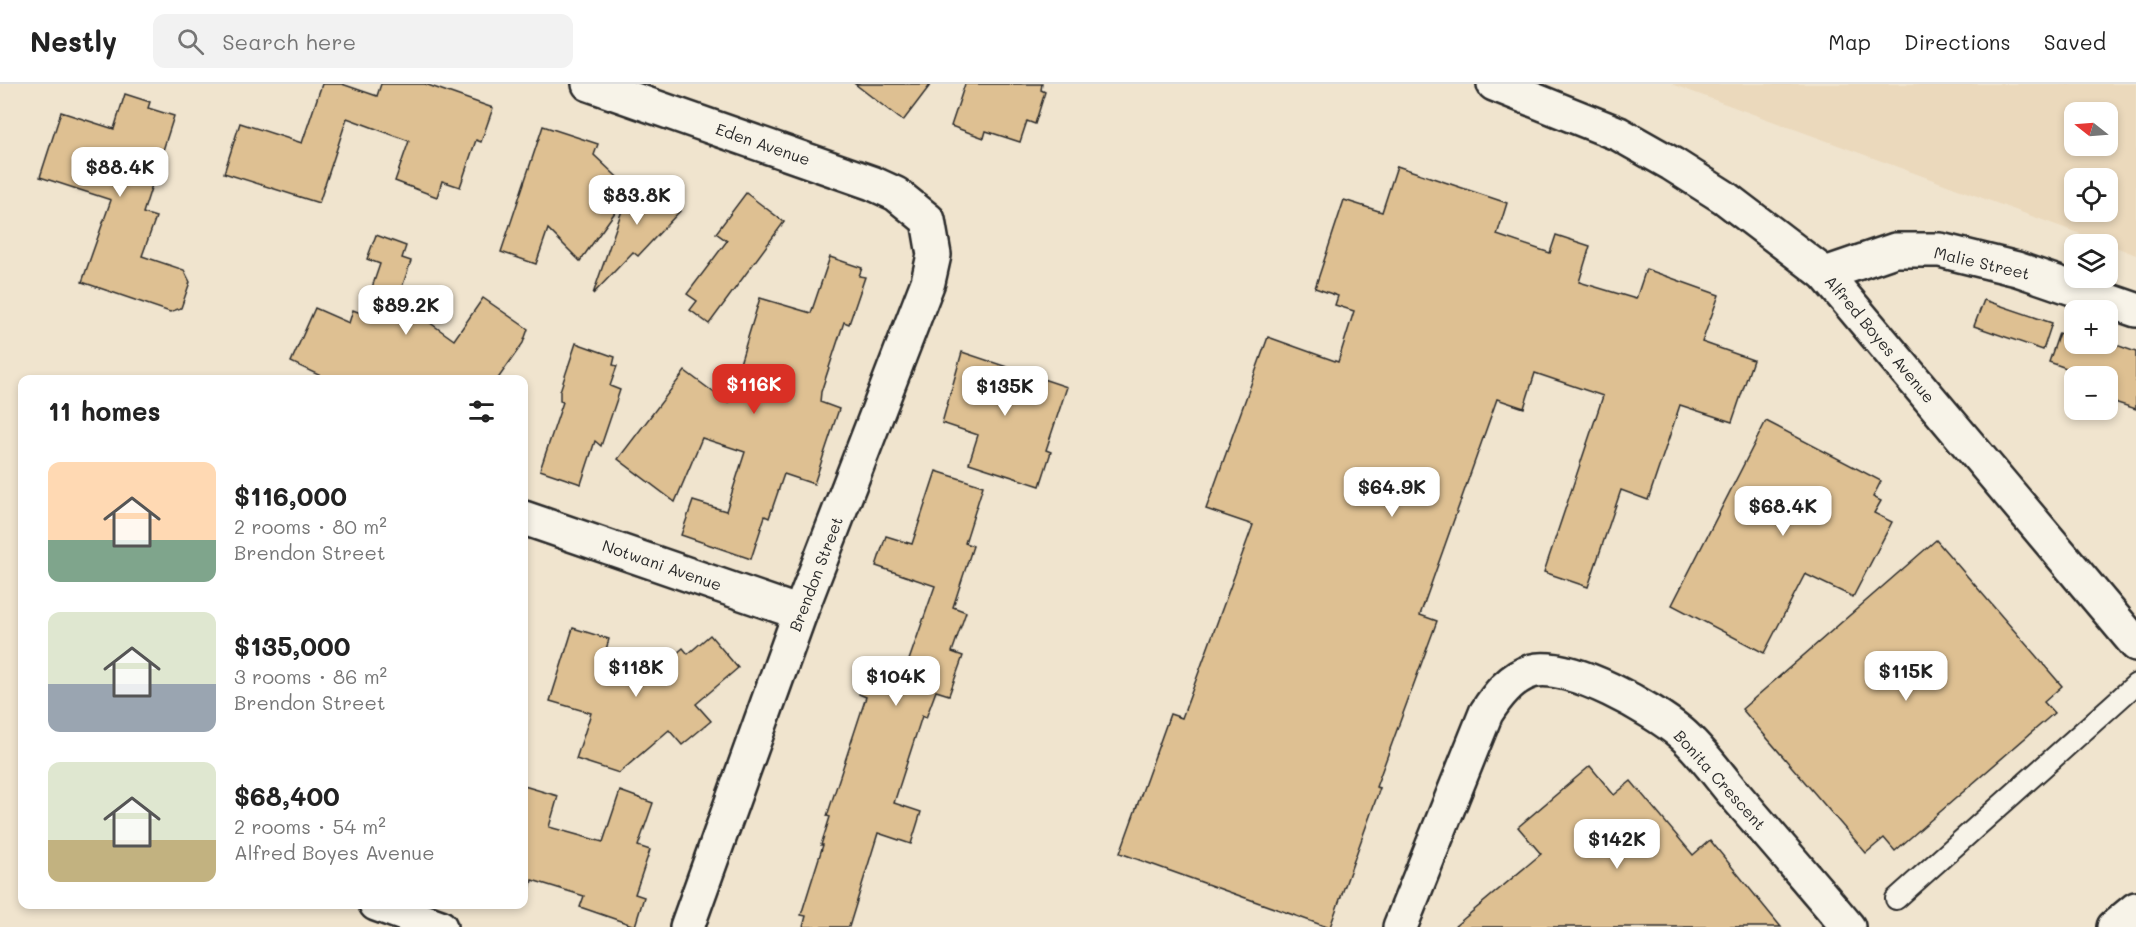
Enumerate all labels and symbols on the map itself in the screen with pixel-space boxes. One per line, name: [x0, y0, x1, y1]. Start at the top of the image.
north arrow: [2064, 102, 2118, 156]
street label: Eden Avenue: [713, 118, 813, 169]
pin: $88.4K: [71, 147, 169, 198]
pin: $83.8K: [588, 175, 686, 226]
street label: Malie Street: [1932, 241, 2032, 284]
street label: Alfred Boyes Avenue: [1821, 270, 1940, 407]
pin: $89.2K: [357, 285, 455, 336]
pin: $116K: [712, 364, 796, 415]
pin: $135K: [963, 366, 1047, 417]
pin: $64.9K: [1343, 467, 1441, 518]
pin: $68.4K: [1734, 486, 1832, 537]
street label: Brendon Street: [784, 513, 847, 634]
street label: Notwani Avenue: [600, 534, 725, 595]
pin: $118K: [594, 647, 678, 698]
pin: $115K: [1864, 651, 1948, 702]
pin: $104K: [854, 656, 938, 707]
street label: Bonita Crescent: [1670, 725, 1771, 834]
pin: $142K: [1575, 819, 1659, 870]

